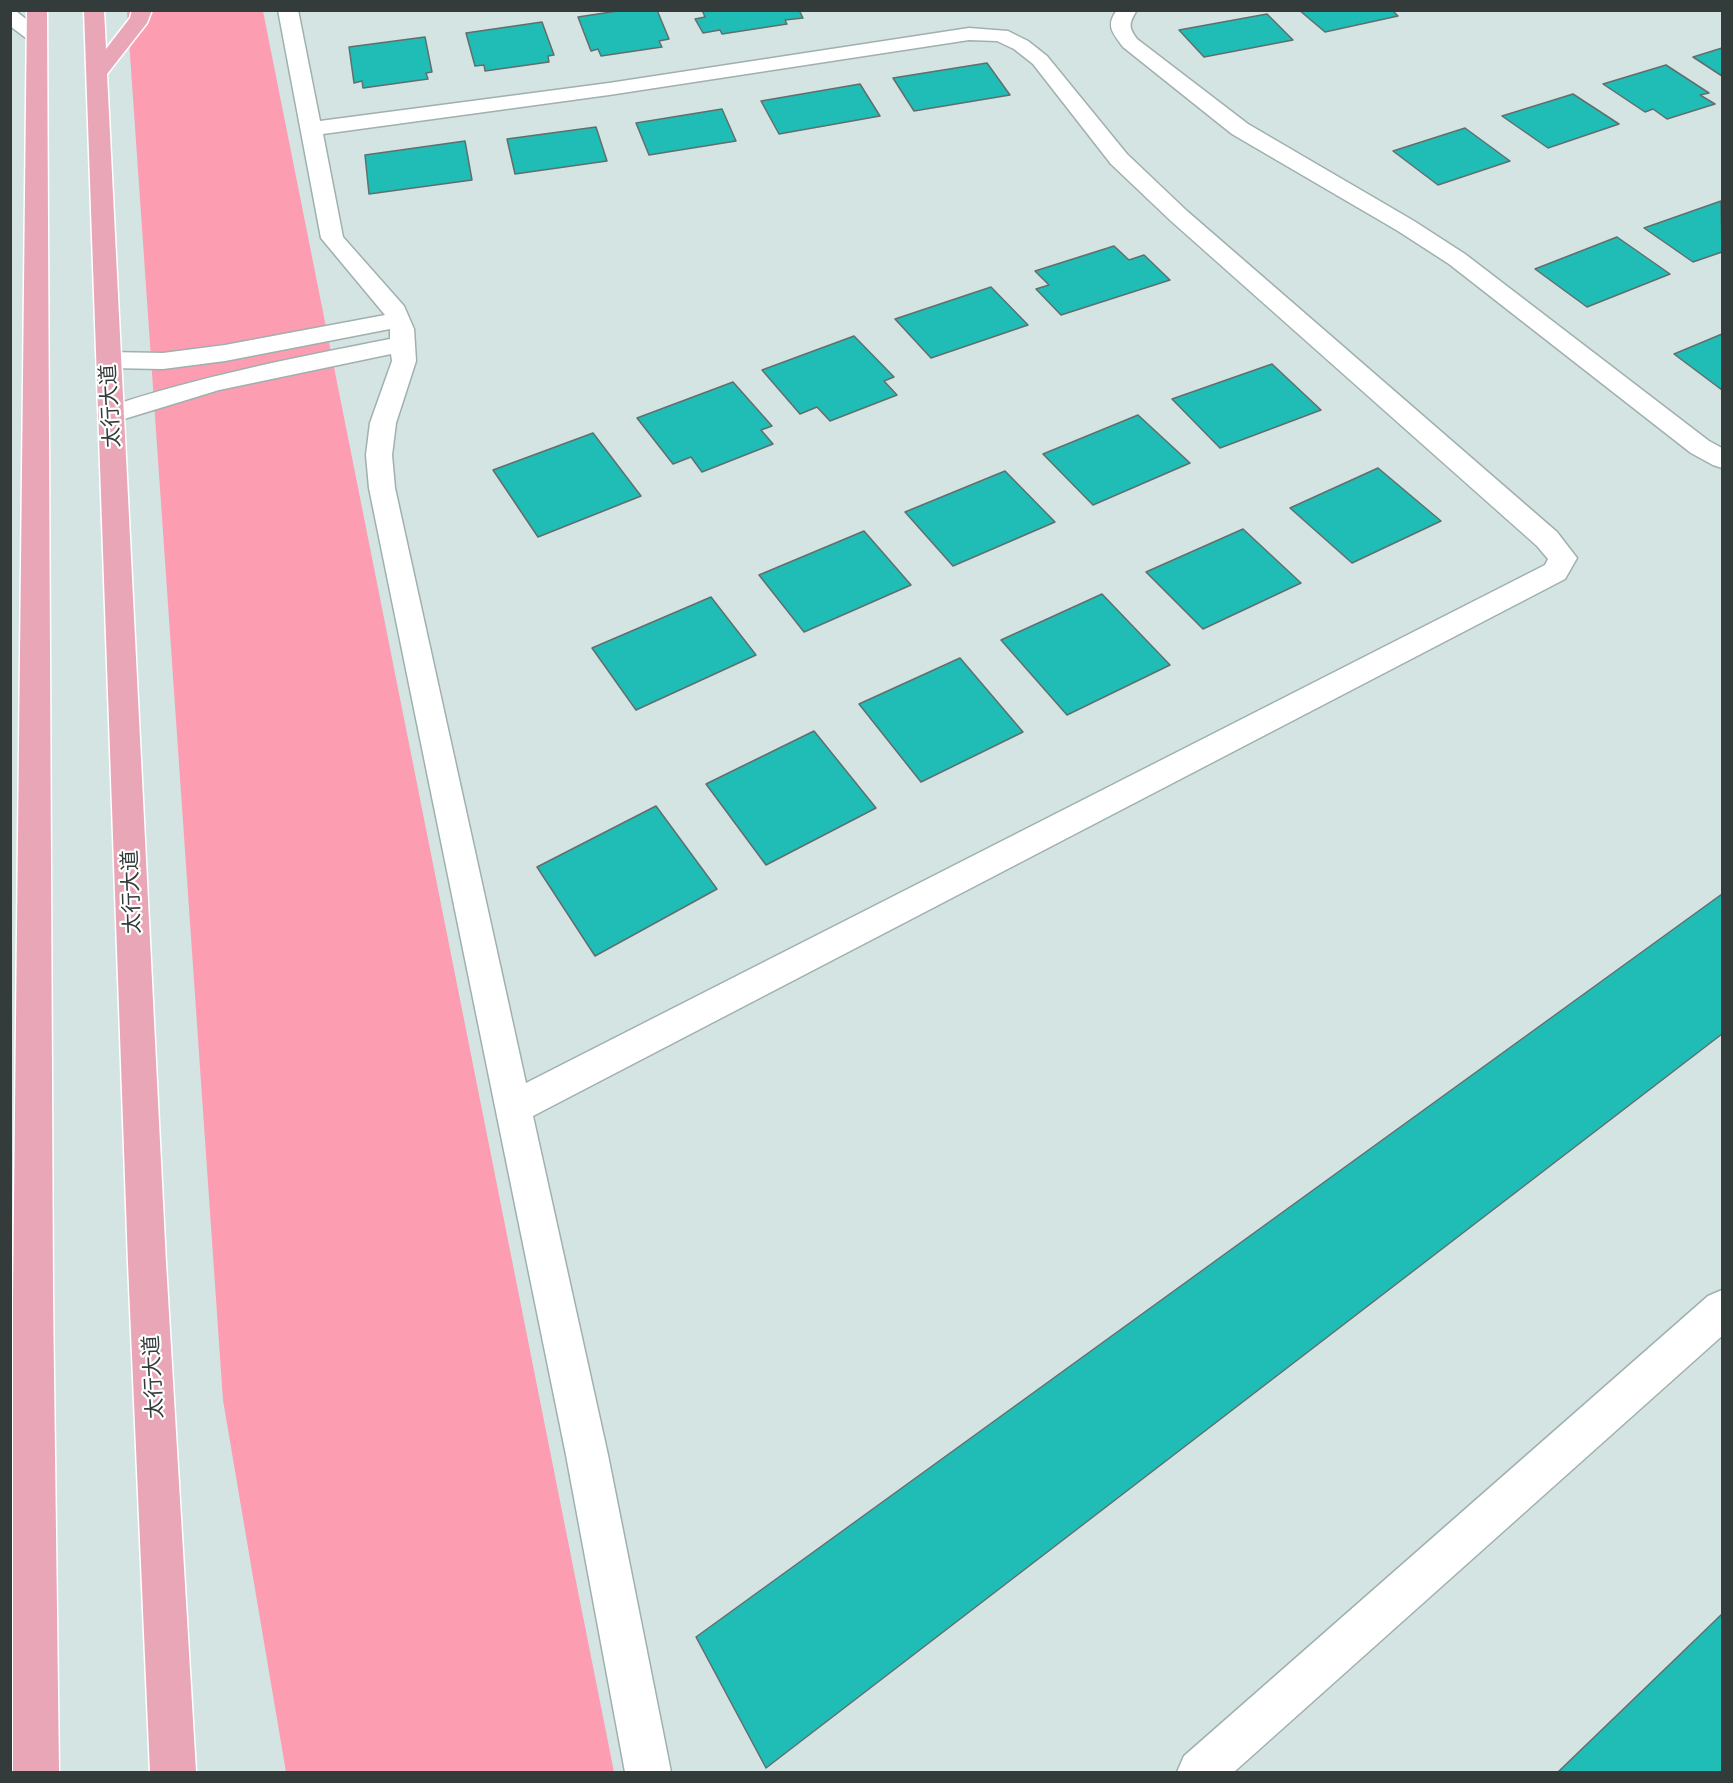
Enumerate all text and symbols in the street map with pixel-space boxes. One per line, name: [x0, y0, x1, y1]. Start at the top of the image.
street label: 太行大道: [95, 363, 125, 449]
street label: 太行大道: [117, 850, 145, 934]
street label: 太行大道: [138, 1334, 168, 1420]

